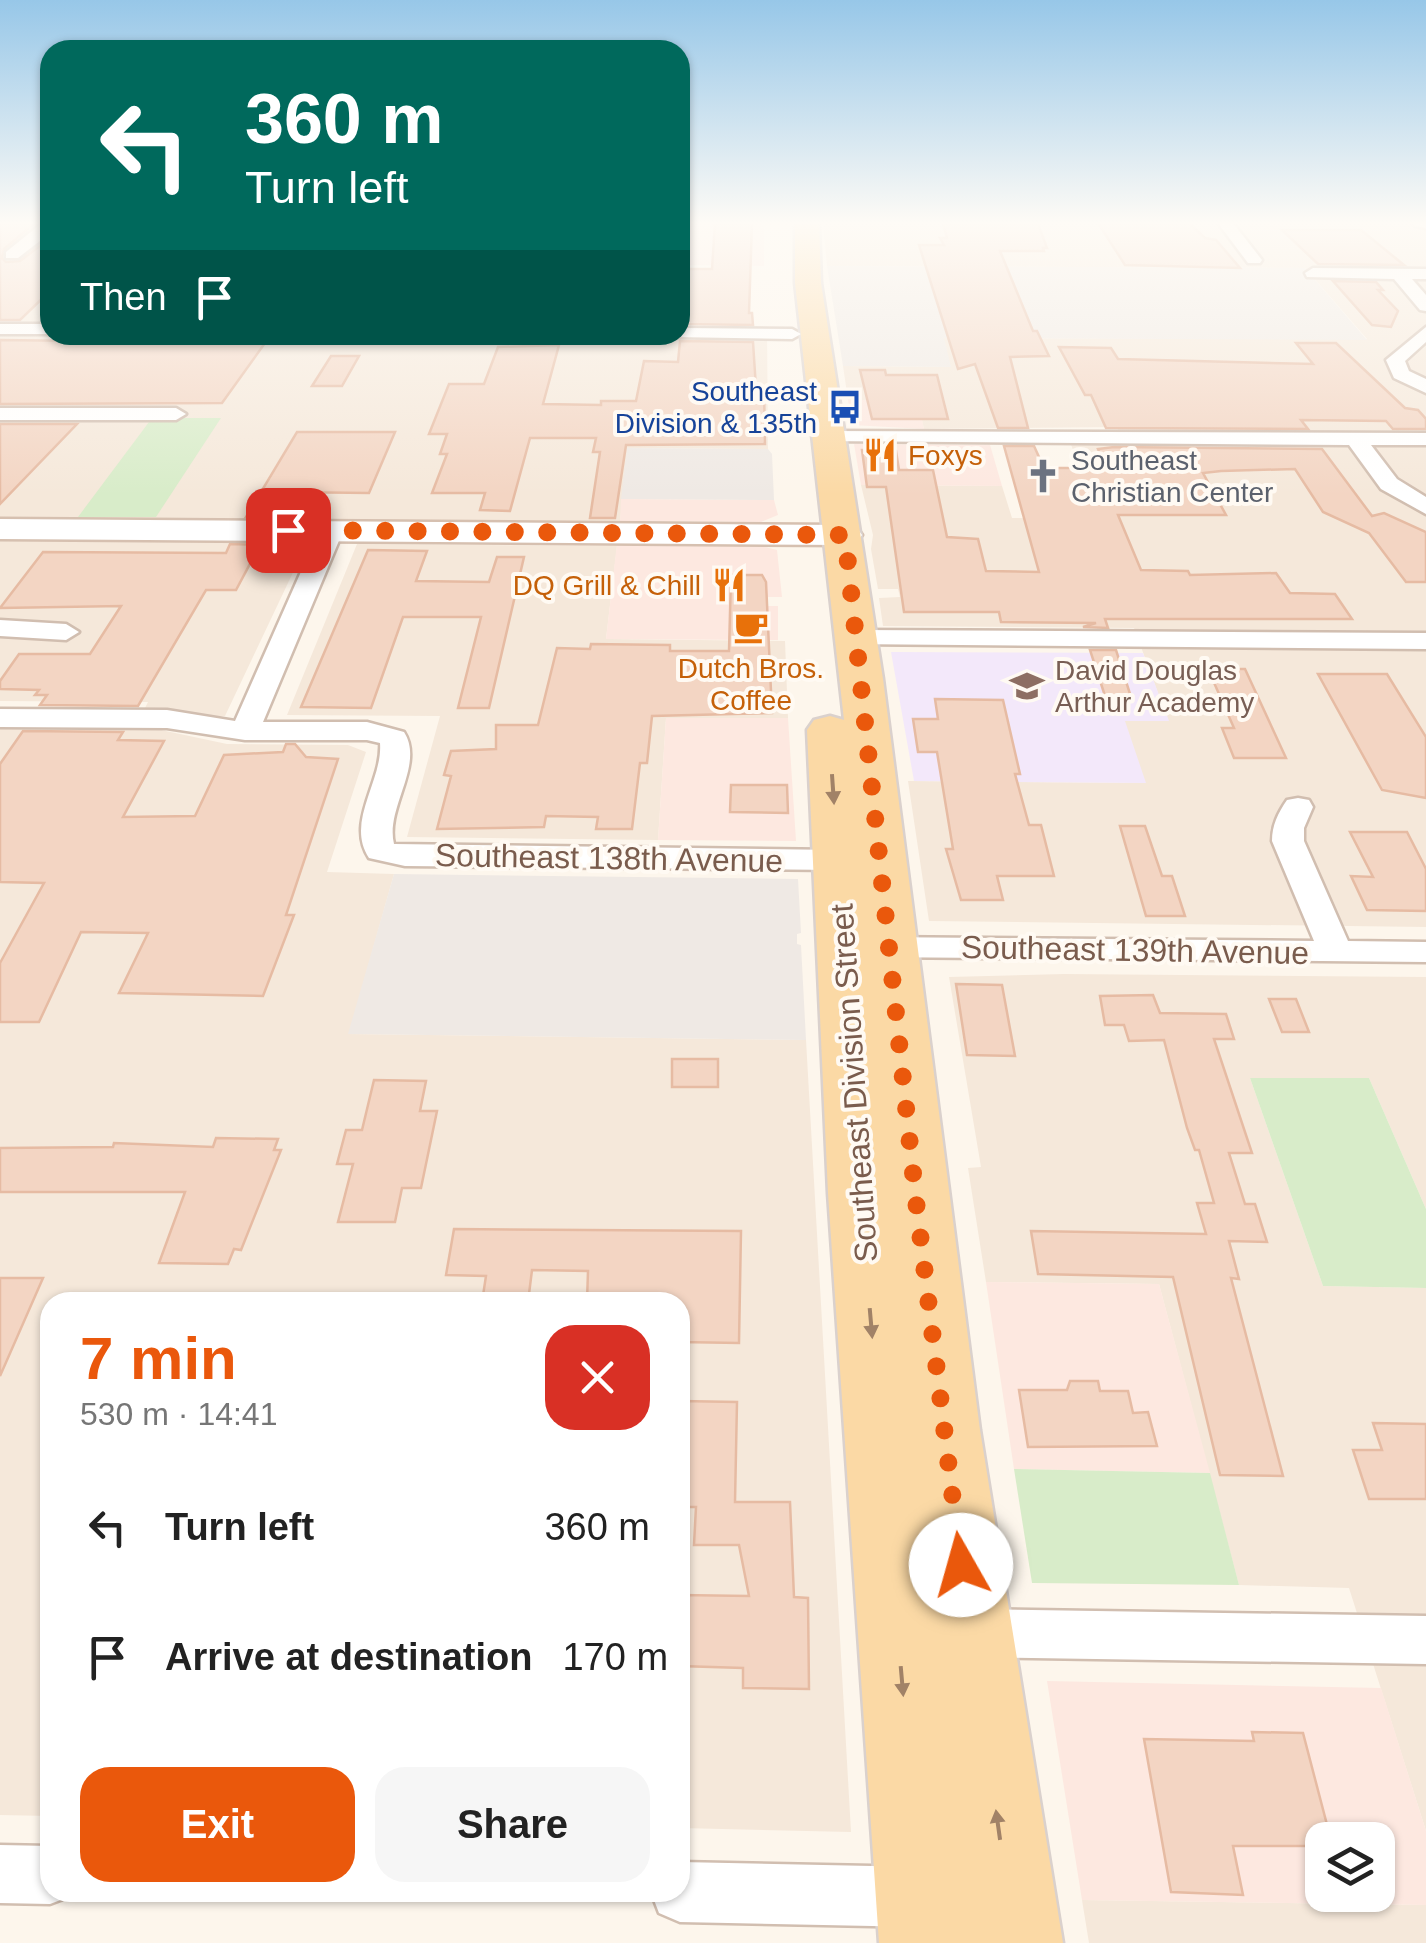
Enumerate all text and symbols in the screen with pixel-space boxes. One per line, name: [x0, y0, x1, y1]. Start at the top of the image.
icon: left: [80, 80, 210, 210]
text: 360 m: [245, 80, 443, 158]
text: Turn left: [245, 162, 408, 213]
icon: arrive: [187, 270, 242, 325]
text: Then: [80, 276, 167, 318]
place label: Southeast Division & 135th: [615, 376, 817, 439]
bus stop icon: Southeast Division & 135th: [826, 388, 864, 426]
restaurant icon: Foxys: [861, 436, 899, 474]
place label: Foxys: [908, 440, 983, 471]
place label: Southeast Christian Center: [1071, 445, 1273, 508]
church icon: Southeast Christian Center: [1024, 457, 1062, 495]
pin: [246, 488, 331, 573]
icon: arrive: [261, 503, 316, 558]
restaurant icon: DQ Grill & Chill: [710, 566, 748, 604]
place label: DQ Grill & Chill: [513, 570, 701, 601]
cafe icon: Dutch Bros. Coffee: [732, 608, 770, 646]
place label: Dutch Bros. Coffee: [678, 653, 824, 716]
place label: David Douglas Arthur Academy: [1055, 655, 1254, 718]
school or university icon: David Douglas Arthur Academy: [1008, 667, 1046, 705]
one-way arrow: [826, 773, 842, 805]
street label: Southeast 138th Avenue: [435, 837, 783, 879]
street label: Southeast Division Street: [824, 902, 884, 1263]
street label: Southeast 139th Avenue: [961, 929, 1309, 971]
one-way arrow: [864, 1307, 880, 1339]
text: 7 min: [80, 1325, 237, 1392]
button: close: [545, 1325, 650, 1430]
text: 530 m · 14:41: [80, 1396, 277, 1432]
icon: left: [80, 1500, 135, 1555]
text: Turn left: [165, 1506, 314, 1548]
text: 360 m: [544, 1506, 650, 1548]
position arrow: [909, 1513, 1013, 1617]
icon: arrive: [80, 1630, 135, 1685]
text: Arrive at destination: [165, 1636, 532, 1678]
text: 170 m: [562, 1636, 668, 1678]
one-way arrow: [895, 1666, 911, 1698]
button: Exit: [80, 1767, 355, 1882]
button: Share: [375, 1767, 650, 1882]
one-way arrow: [989, 1808, 1005, 1840]
map controls: [1305, 1822, 1395, 1912]
button: layers: [1305, 1822, 1395, 1912]

